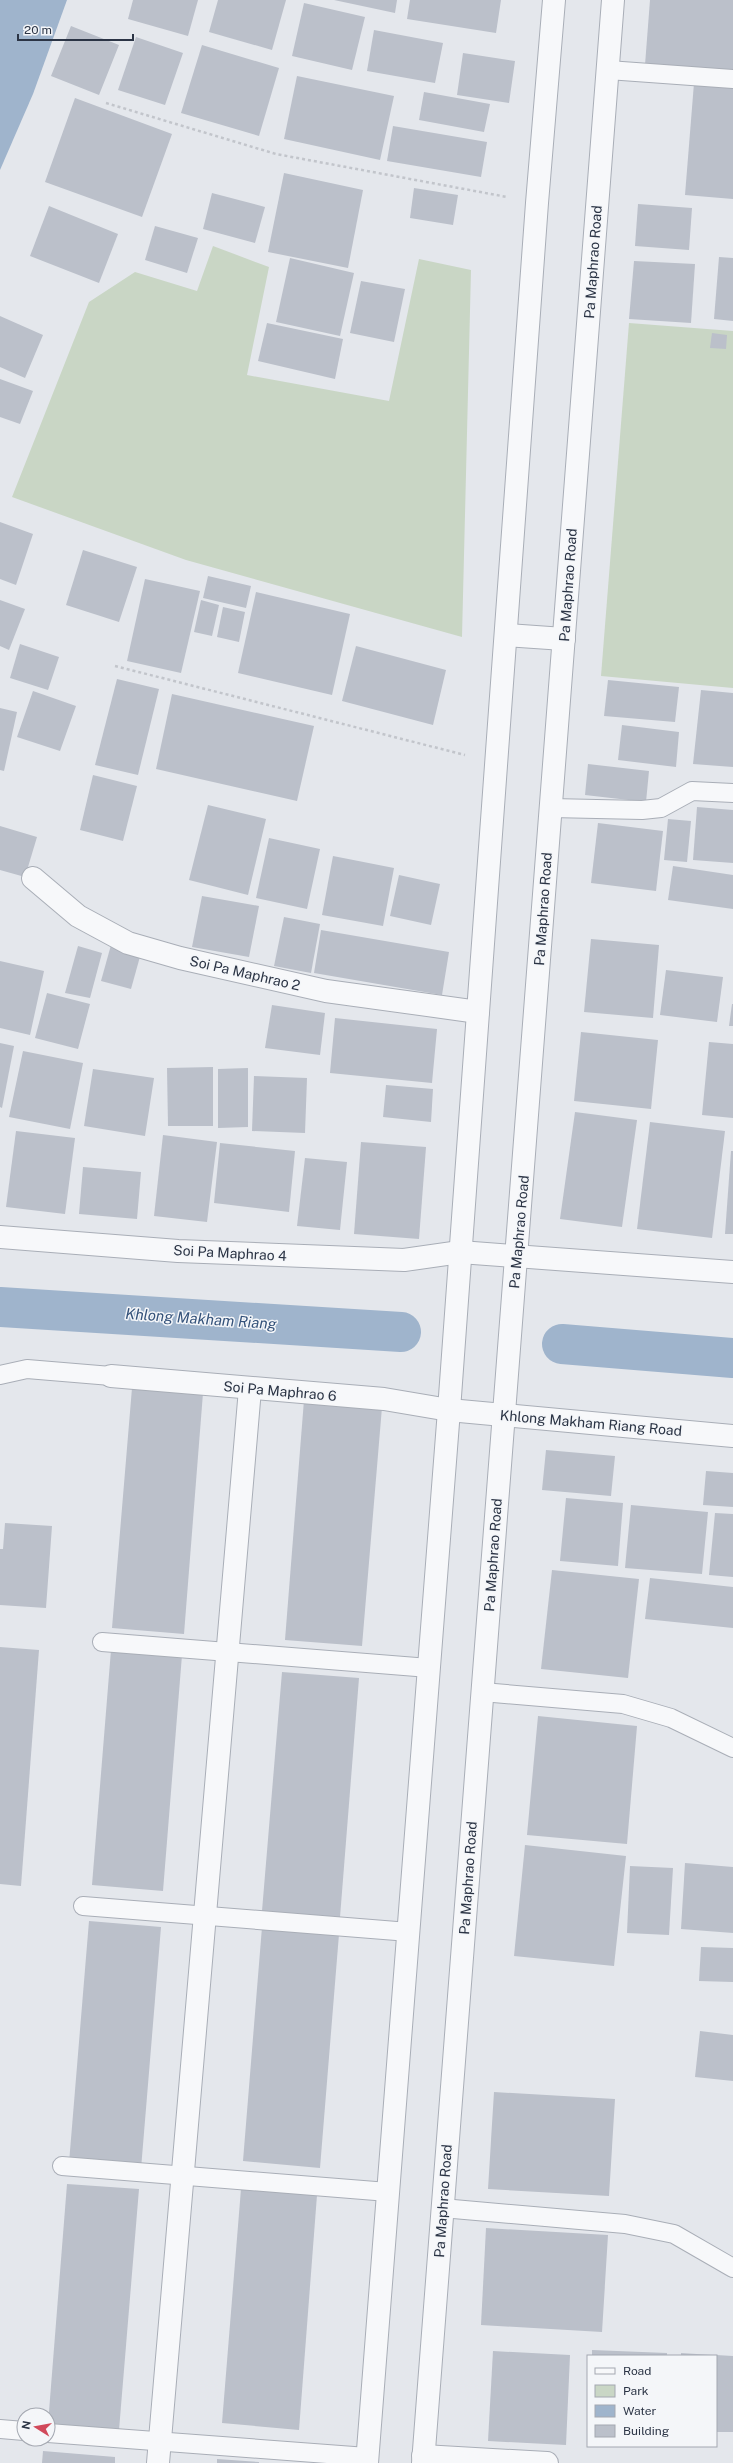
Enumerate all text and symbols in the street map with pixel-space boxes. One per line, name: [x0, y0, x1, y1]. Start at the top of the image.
scale bar: [18, 16, 133, 42]
text: 20 m: [24, 23, 52, 37]
street label: Pa Maphrao Road: [581, 205, 605, 319]
street label: Pa Maphrao Road: [556, 528, 580, 642]
street label: Pa Maphrao Road: [531, 852, 555, 966]
street label: Soi Pa Maphrao 2: [188, 952, 302, 994]
street label: Pa Maphrao Road: [506, 1175, 532, 1289]
street label: Soi Pa Maphrao 4: [173, 1242, 287, 1264]
water label: Khlong Makham Riang: [125, 1305, 277, 1332]
street label: Soi Pa Maphrao 6: [223, 1378, 338, 1404]
street label: Khlong Makham Riang Road: [499, 1407, 683, 1439]
street label: Pa Maphrao Road: [481, 1498, 505, 1612]
street label: Pa Maphrao Road: [456, 1821, 480, 1935]
street label: Pa Maphrao Road: [431, 2144, 455, 2258]
legend: [587, 2355, 717, 2447]
text: Road: [623, 2364, 651, 2378]
text: Park: [623, 2384, 649, 2398]
text: Water: [623, 2404, 657, 2418]
north arrow: [16, 2407, 56, 2447]
text: N: [19, 2420, 33, 2430]
text: Building: [623, 2424, 669, 2438]

